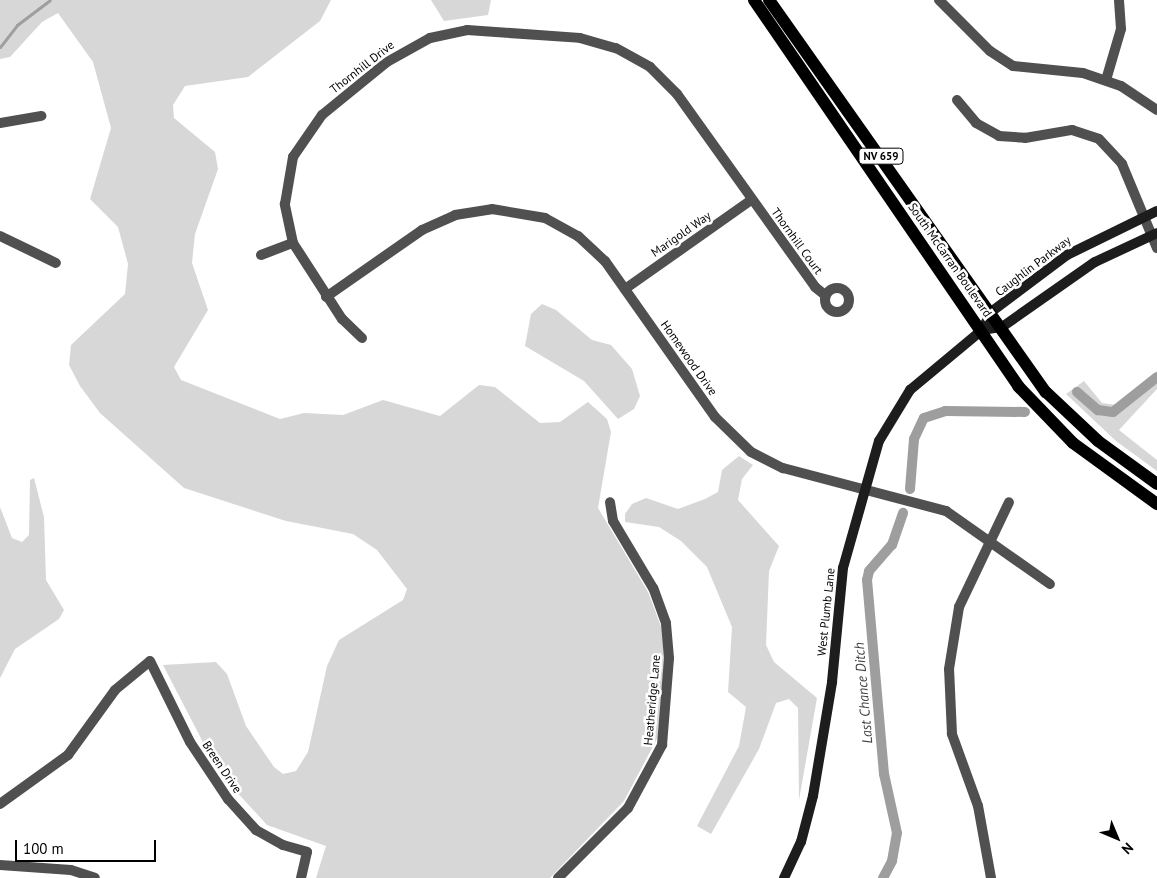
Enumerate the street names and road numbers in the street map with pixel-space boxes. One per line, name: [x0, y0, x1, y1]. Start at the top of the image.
street label: Thornhill Drive: [327, 38, 397, 96]
road number: NV 659: [857, 148, 905, 164]
street label: South McCarran Boulevard: [905, 200, 995, 320]
street label: Thornhill Court: [768, 205, 826, 277]
street label: Marigold Way: [648, 208, 714, 260]
street label: Caughlin Parkway: [992, 233, 1074, 299]
street label: Homewood Drive: [658, 318, 720, 398]
street label: West Plumb Lane: [814, 567, 838, 657]
street label: Heatheridge Lane: [641, 654, 663, 746]
street label: Breen Drive: [199, 738, 245, 796]

